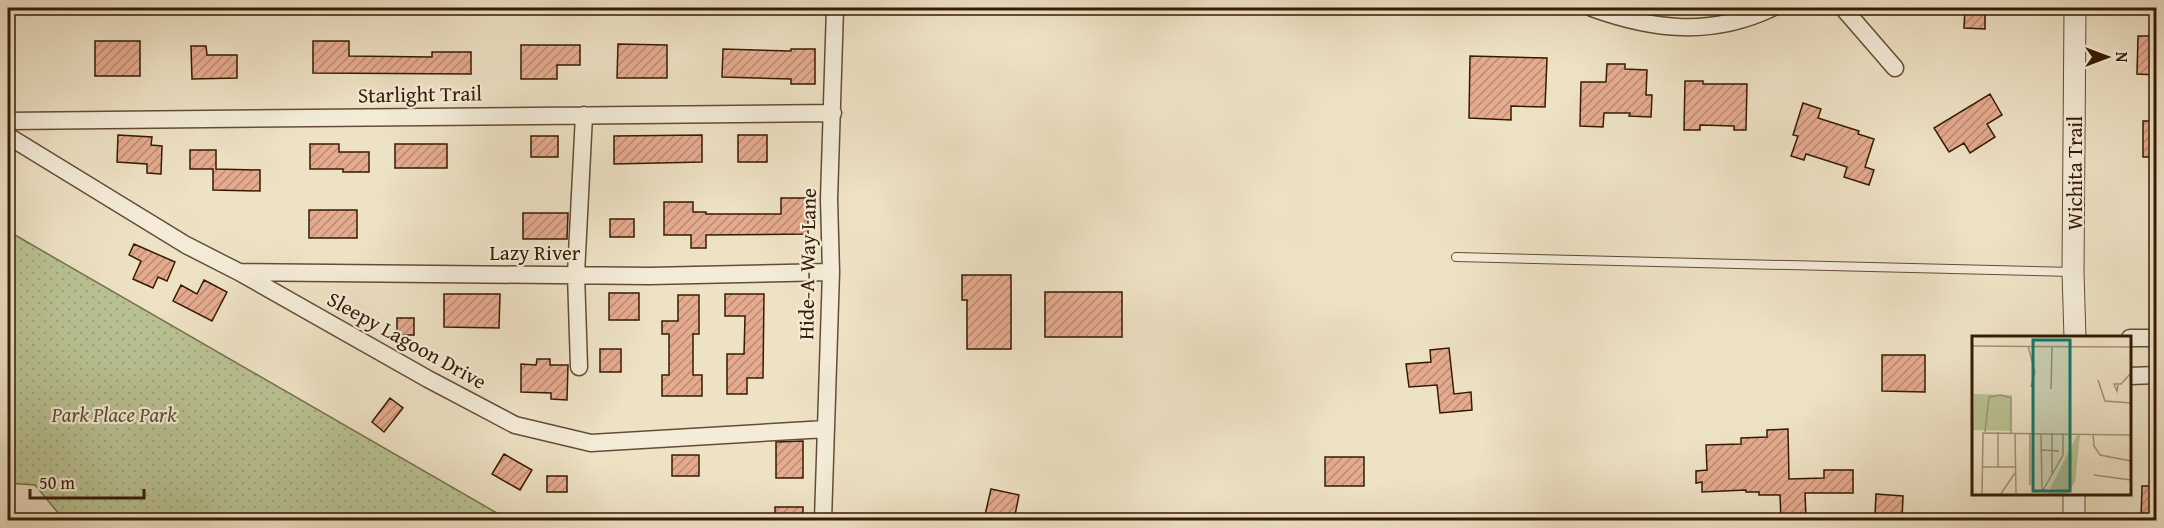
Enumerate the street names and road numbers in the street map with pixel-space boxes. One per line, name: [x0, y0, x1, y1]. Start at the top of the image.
street label: Starlight Trail: [358, 77, 482, 111]
street label: Wichita Trail: [2059, 116, 2090, 230]
street label: Hide-A-Way Lane: [790, 188, 824, 340]
street label: Lazy River: [490, 237, 581, 268]
street label: Sleepy Lagoon Drive: [322, 283, 492, 397]

